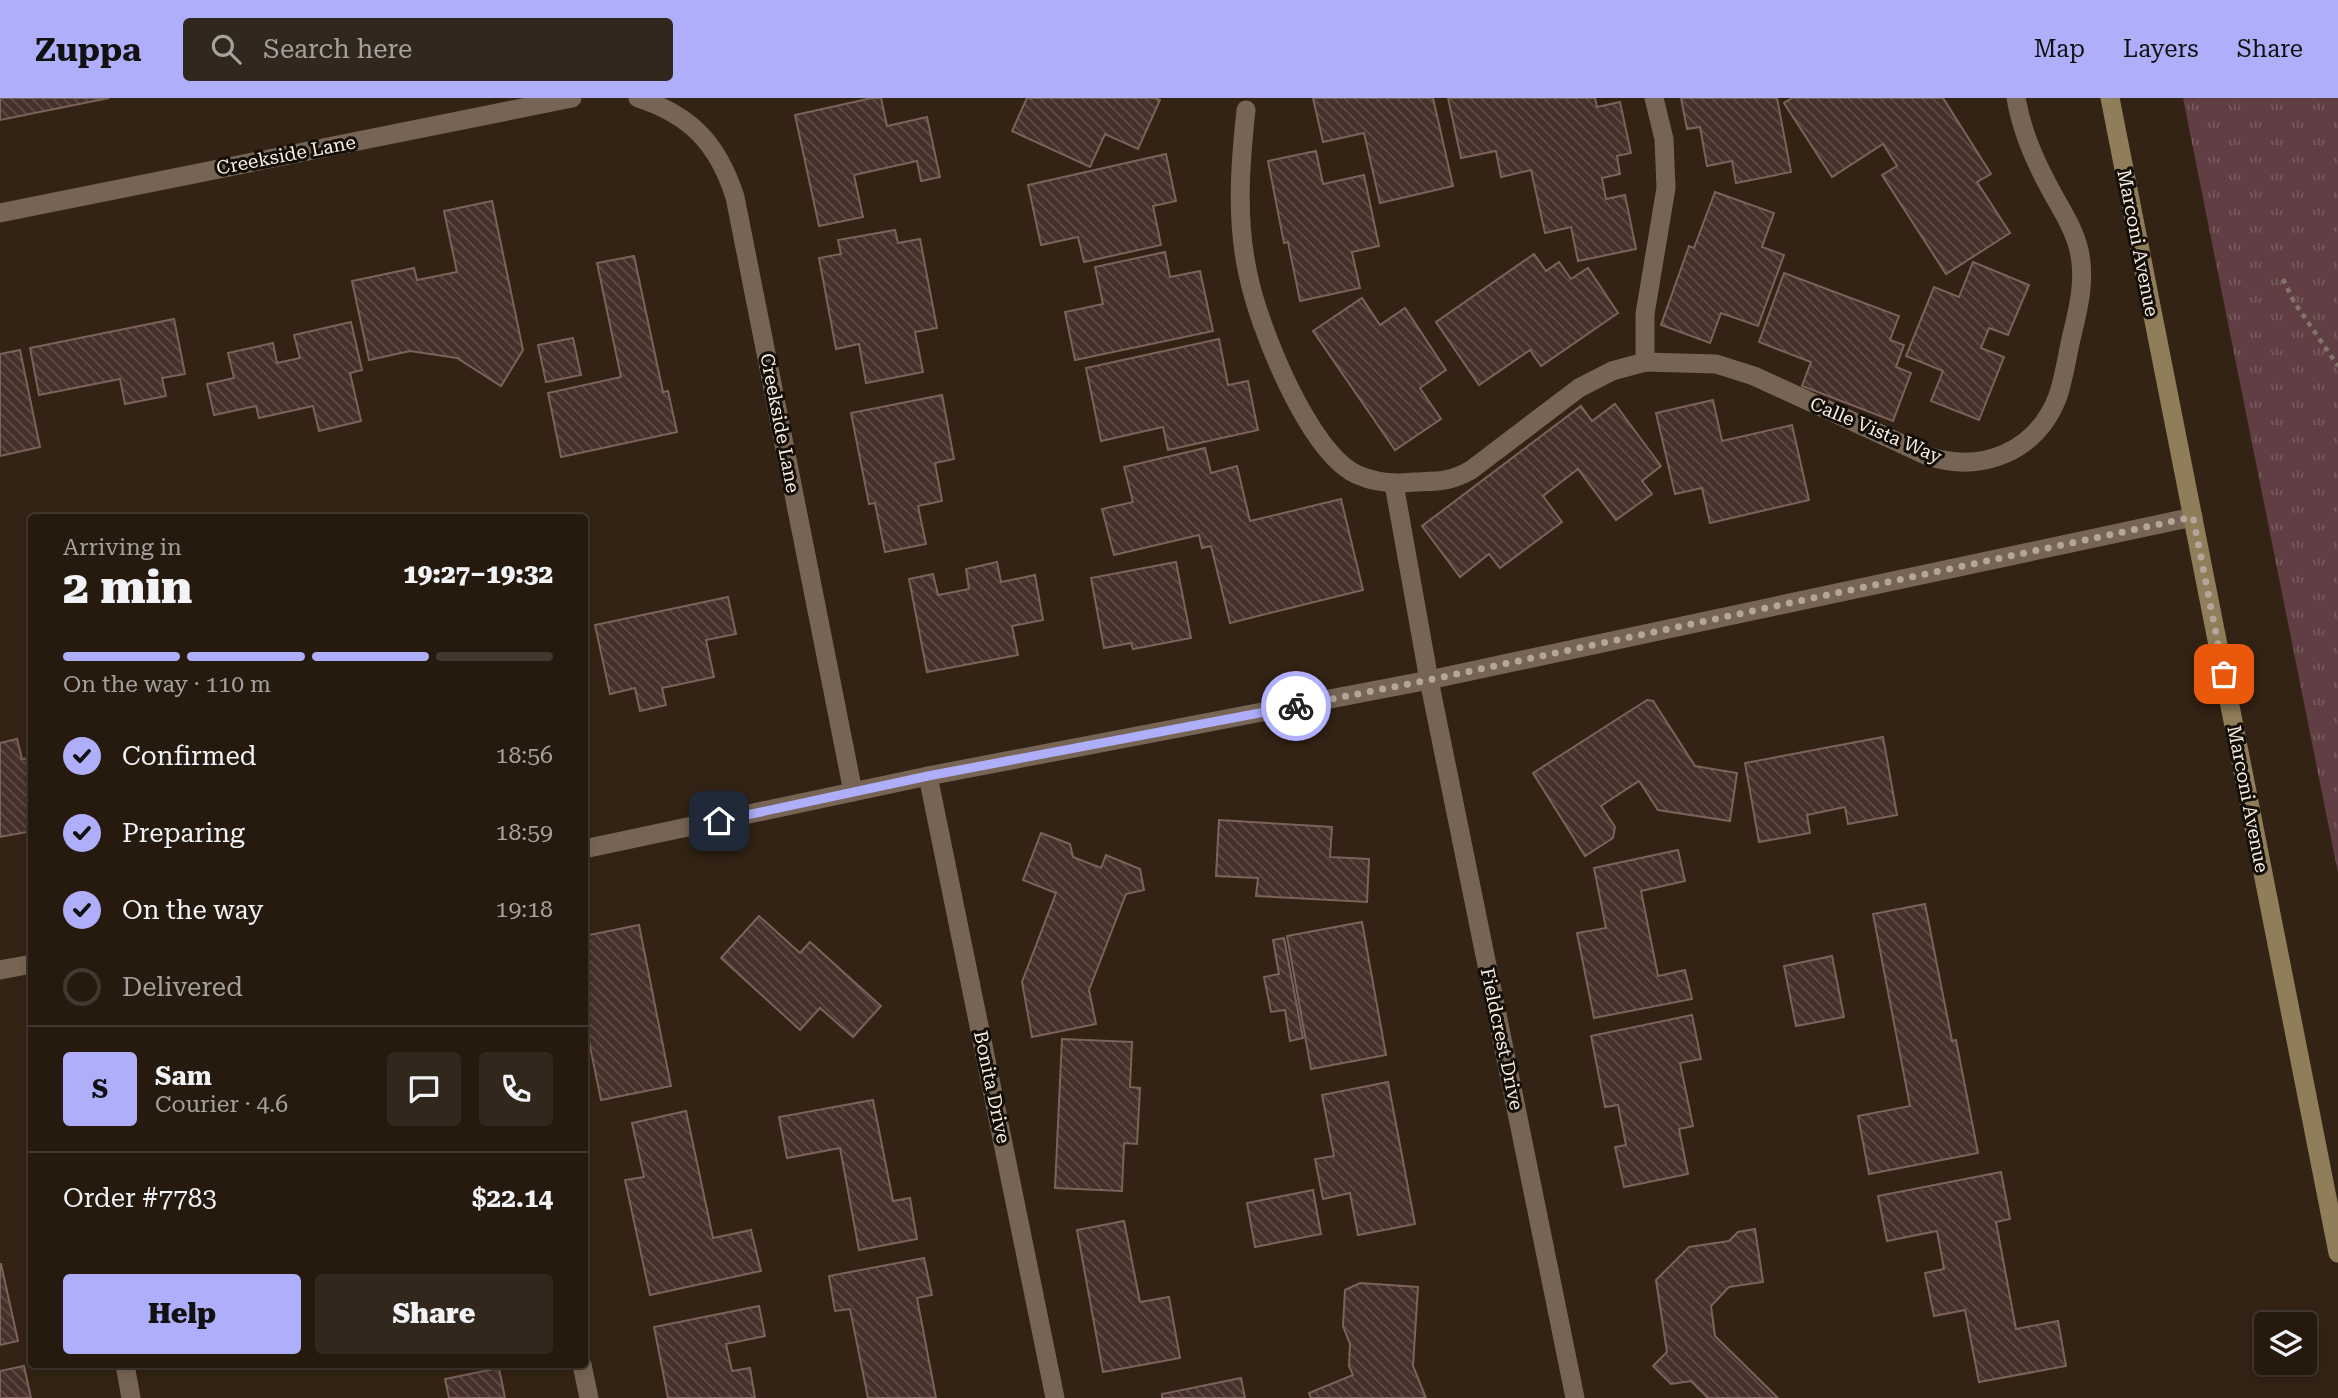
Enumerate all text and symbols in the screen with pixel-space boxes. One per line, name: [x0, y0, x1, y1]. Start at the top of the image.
search box: [183, 18, 673, 81]
text: Zuppa: [35, 30, 141, 69]
icon: search: [207, 30, 245, 68]
text: Search here: [263, 34, 412, 64]
text: Map: [2034, 35, 2085, 63]
text: Layers: [2123, 35, 2199, 63]
text: Share: [2237, 35, 2303, 63]
street label: Creekside Lane: [214, 130, 358, 180]
street label: Marconi Avenue: [2112, 167, 2164, 319]
street label: Creekside Lane: [755, 351, 805, 495]
street label: Calle Vista Way: [1807, 392, 1946, 468]
text: Arriving in: [63, 534, 182, 561]
text: 19:27–19:32: [403, 559, 553, 589]
text: 2 min: [63, 560, 192, 614]
pin: [2194, 644, 2254, 704]
icon: bag: [2205, 655, 2243, 693]
text: On the way · 110 m: [63, 671, 271, 698]
courier: [1261, 671, 1331, 741]
icon: bike: [1277, 687, 1315, 725]
street label: Marconi Avenue: [2222, 723, 2274, 875]
icon: check: [63, 737, 101, 775]
text: Confirmed: [122, 741, 257, 771]
text: 18:56: [496, 742, 553, 769]
pin: [689, 791, 749, 851]
icon: home: [700, 802, 738, 840]
icon: check: [63, 814, 101, 852]
text: Preparing: [122, 818, 245, 848]
text: 18:59: [496, 819, 553, 846]
icon: check: [63, 891, 101, 929]
text: On the way: [122, 895, 263, 925]
text: 19:18: [496, 896, 553, 923]
street label: Fieldcrest Drive: [1476, 966, 1528, 1112]
text: Delivered: [122, 972, 243, 1002]
street label: Bonita Drive: [969, 1029, 1015, 1145]
button: chat: [387, 1052, 461, 1126]
button: phone: [479, 1052, 553, 1126]
text: Sam: [155, 1061, 212, 1091]
text: S: [92, 1074, 108, 1104]
text: Courier · 4.6: [155, 1091, 288, 1118]
text: Order #7783: [63, 1183, 217, 1213]
text: $22.14: [472, 1183, 553, 1213]
button: Help: [63, 1274, 301, 1354]
button: Share: [315, 1274, 553, 1354]
map controls: [2254, 1312, 2317, 1375]
button: layers: [2254, 1312, 2317, 1375]

